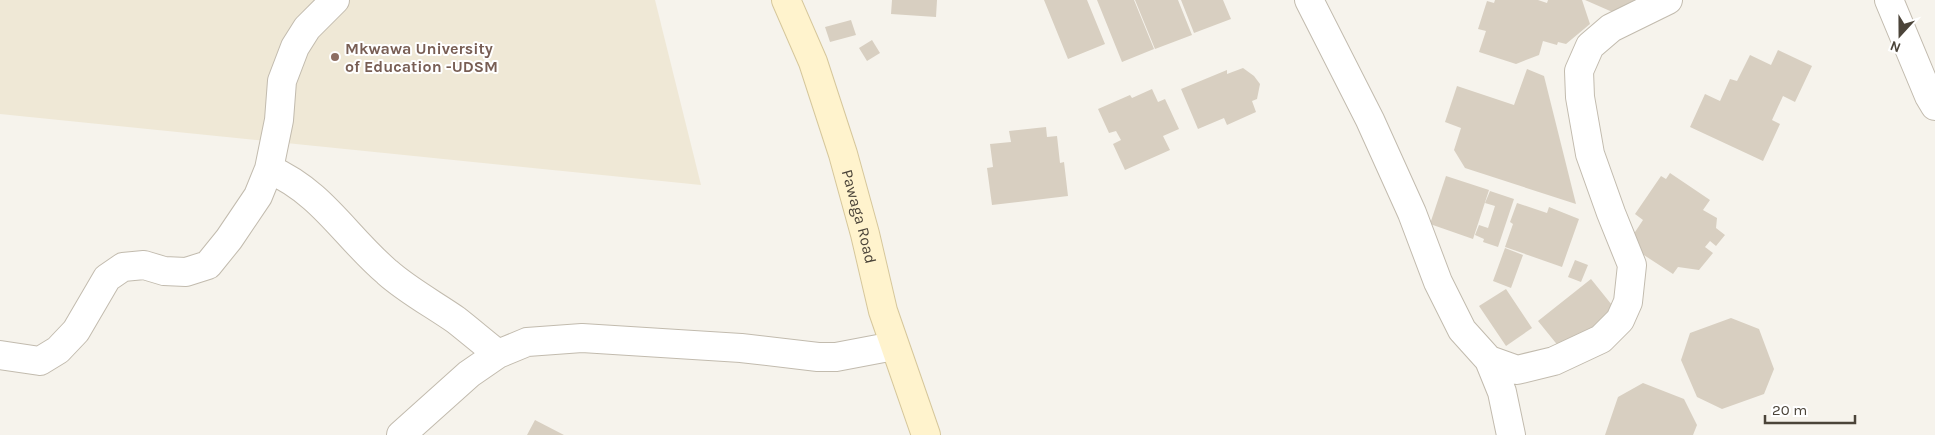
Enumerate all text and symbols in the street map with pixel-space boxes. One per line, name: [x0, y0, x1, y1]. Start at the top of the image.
north arrow: [1875, 10, 1925, 60]
text: N: [1888, 37, 1903, 56]
place label: Mkwawa University of Education -UDSM: [345, 39, 498, 76]
marker: Mkwawa University of Education -UDSM: [329, 51, 341, 63]
street label: Pawaga Road: [838, 167, 881, 265]
scale bar: [1765, 392, 1855, 424]
text: 20 m: [1772, 401, 1807, 419]

